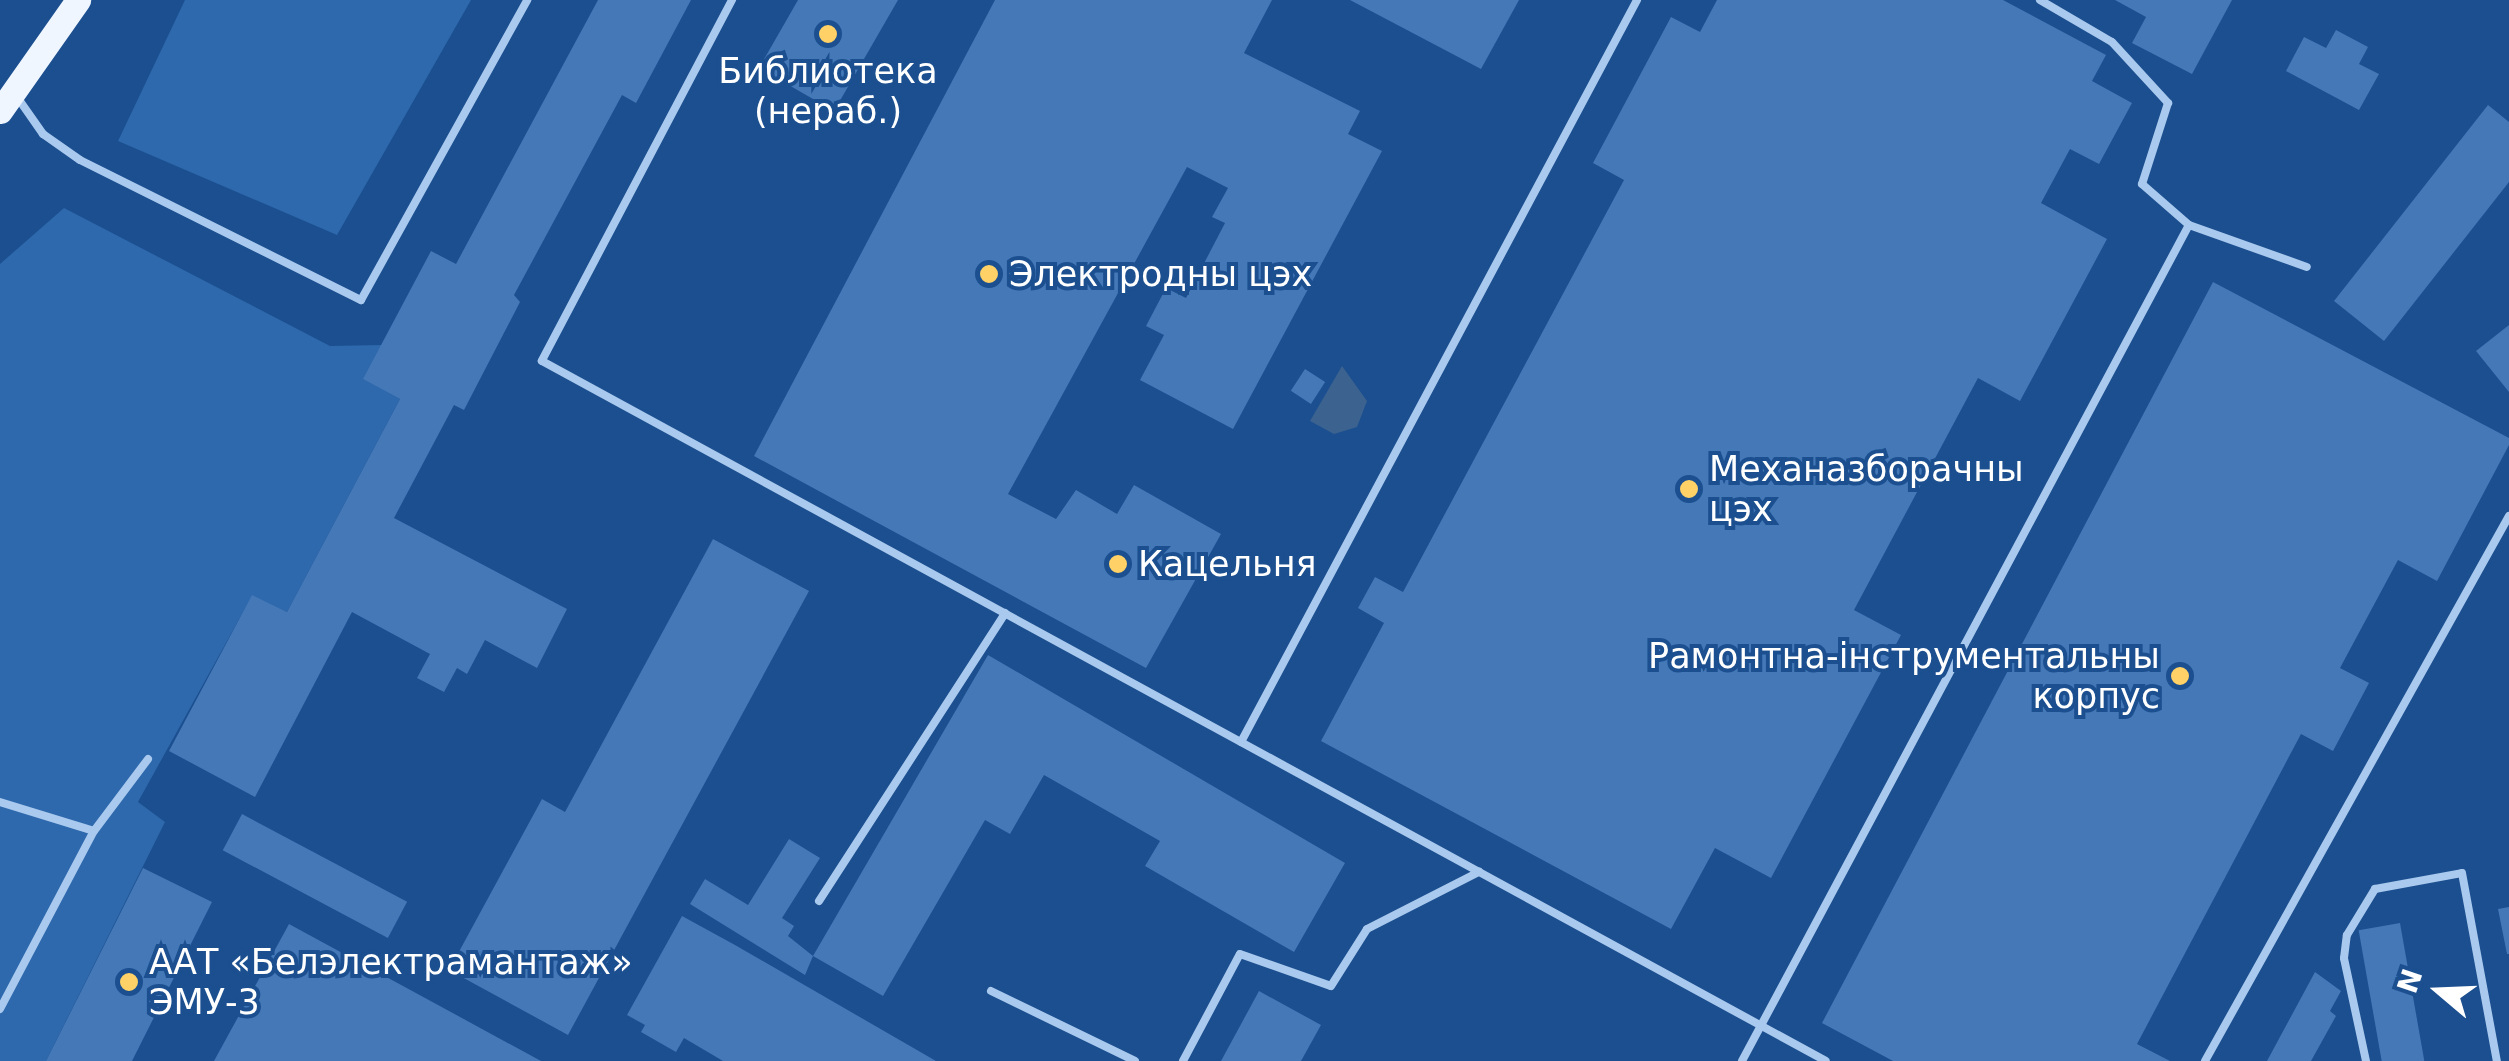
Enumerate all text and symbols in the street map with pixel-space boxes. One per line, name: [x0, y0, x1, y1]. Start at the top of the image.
marker: Библиотека (нераб.): [817, 23, 839, 45]
place label: Библиотека (нераб.): [718, 50, 938, 132]
place label: Электродны цэх: [1009, 253, 1312, 295]
marker: Электродны цэх: [978, 263, 1000, 285]
place label: Механазборачны цэх: [1709, 448, 2024, 530]
marker: Механазборачны цэх: [1678, 478, 1700, 500]
place label: Кацельня: [1138, 543, 1317, 585]
marker: Кацельня: [1107, 553, 1129, 575]
place label: Рамонтна-інструментальны корпус: [1648, 635, 2160, 717]
marker: Рамонтна-інструментальны корпус: [2169, 665, 2191, 687]
place label: ААТ «Белэлектрамантаж» ЭМУ-3: [149, 941, 633, 1023]
north arrow: [2389, 941, 2489, 1041]
text: N: [2391, 965, 2430, 998]
marker: ААТ «Белэлектрамантаж» ЭМУ-3: [118, 971, 140, 993]

